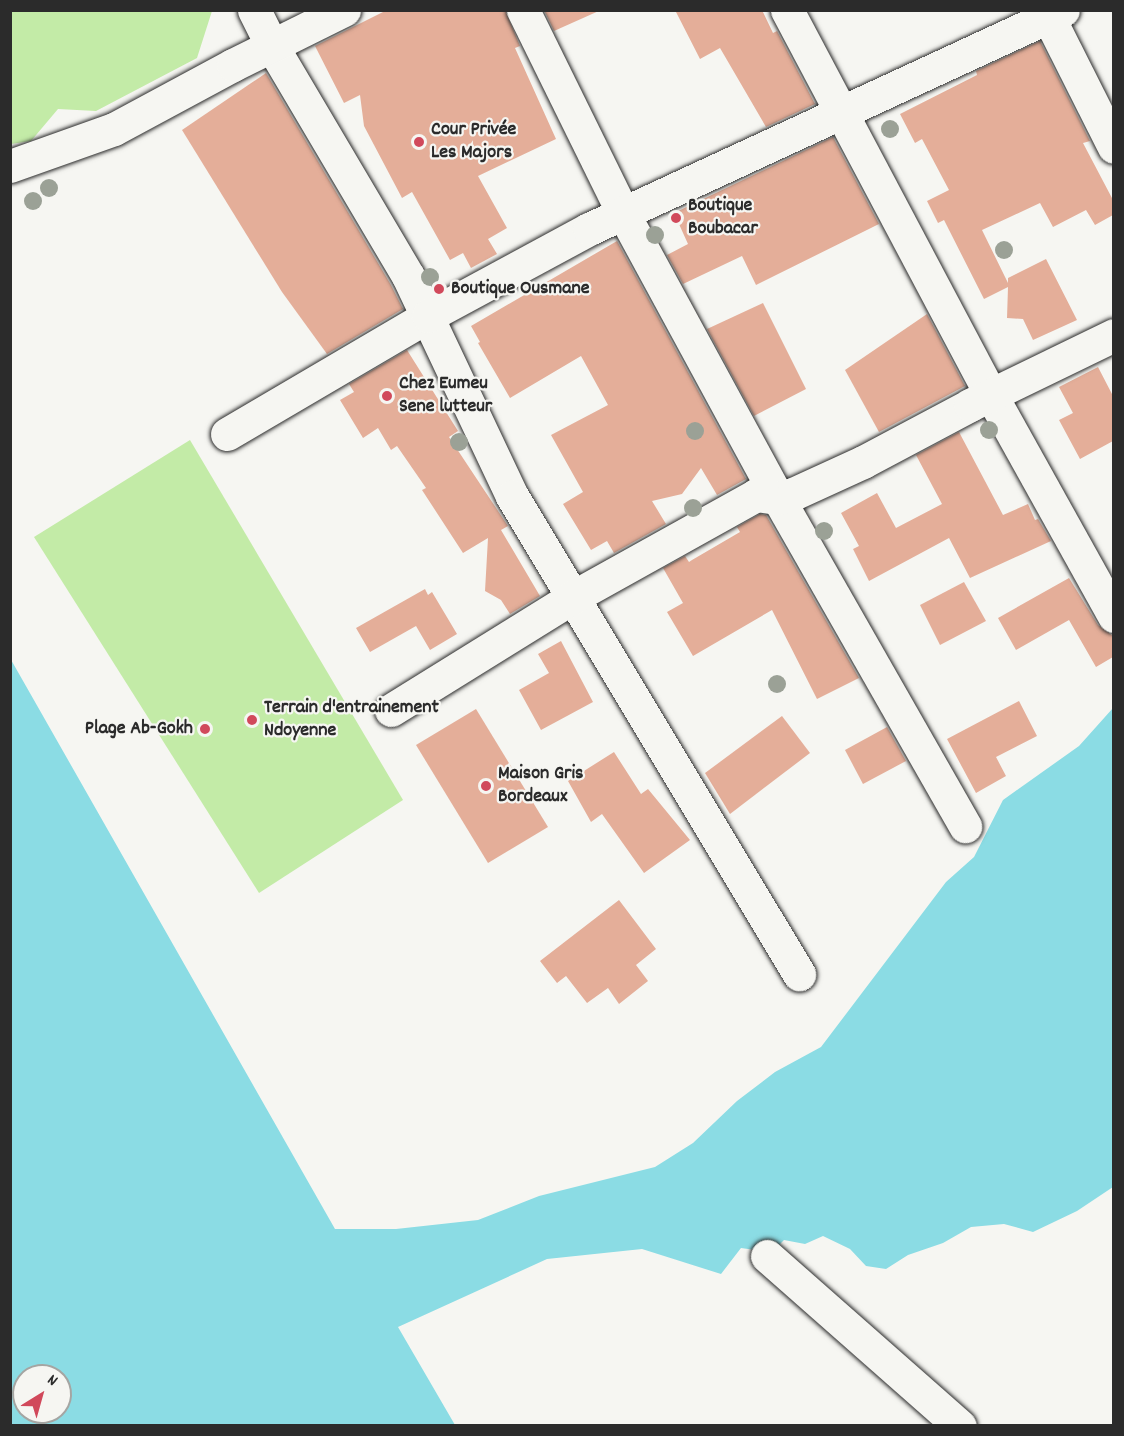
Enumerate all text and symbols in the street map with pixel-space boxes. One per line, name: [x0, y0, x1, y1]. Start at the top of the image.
place label: Cour Privée Les Majors: [431, 118, 516, 165]
marker: Cour Privée Les Majors: [412, 135, 426, 149]
place label: Boutique Boubacar: [688, 195, 758, 242]
marker: Boutique Boubacar: [669, 211, 683, 225]
place label: Boutique Ousmane: [451, 277, 590, 301]
marker: Boutique Ousmane: [432, 282, 446, 296]
place label: Chez Eumeu Sene lutteur: [399, 372, 492, 419]
marker: Chez Eumeu Sene lutteur: [380, 389, 394, 403]
place label: Terrain d'entrainement Ndoyenne: [264, 696, 439, 743]
marker: Terrain d'entrainement Ndoyenne: [245, 713, 259, 727]
place label: Plage Ab-Gokh: [85, 717, 193, 741]
marker: Plage Ab-Gokh: [198, 722, 212, 736]
place label: Maison Gris Bordeaux: [498, 762, 583, 809]
marker: Maison Gris Bordeaux: [479, 779, 493, 793]
north arrow: [12, 1364, 72, 1424]
text: N: [42, 1369, 62, 1392]

